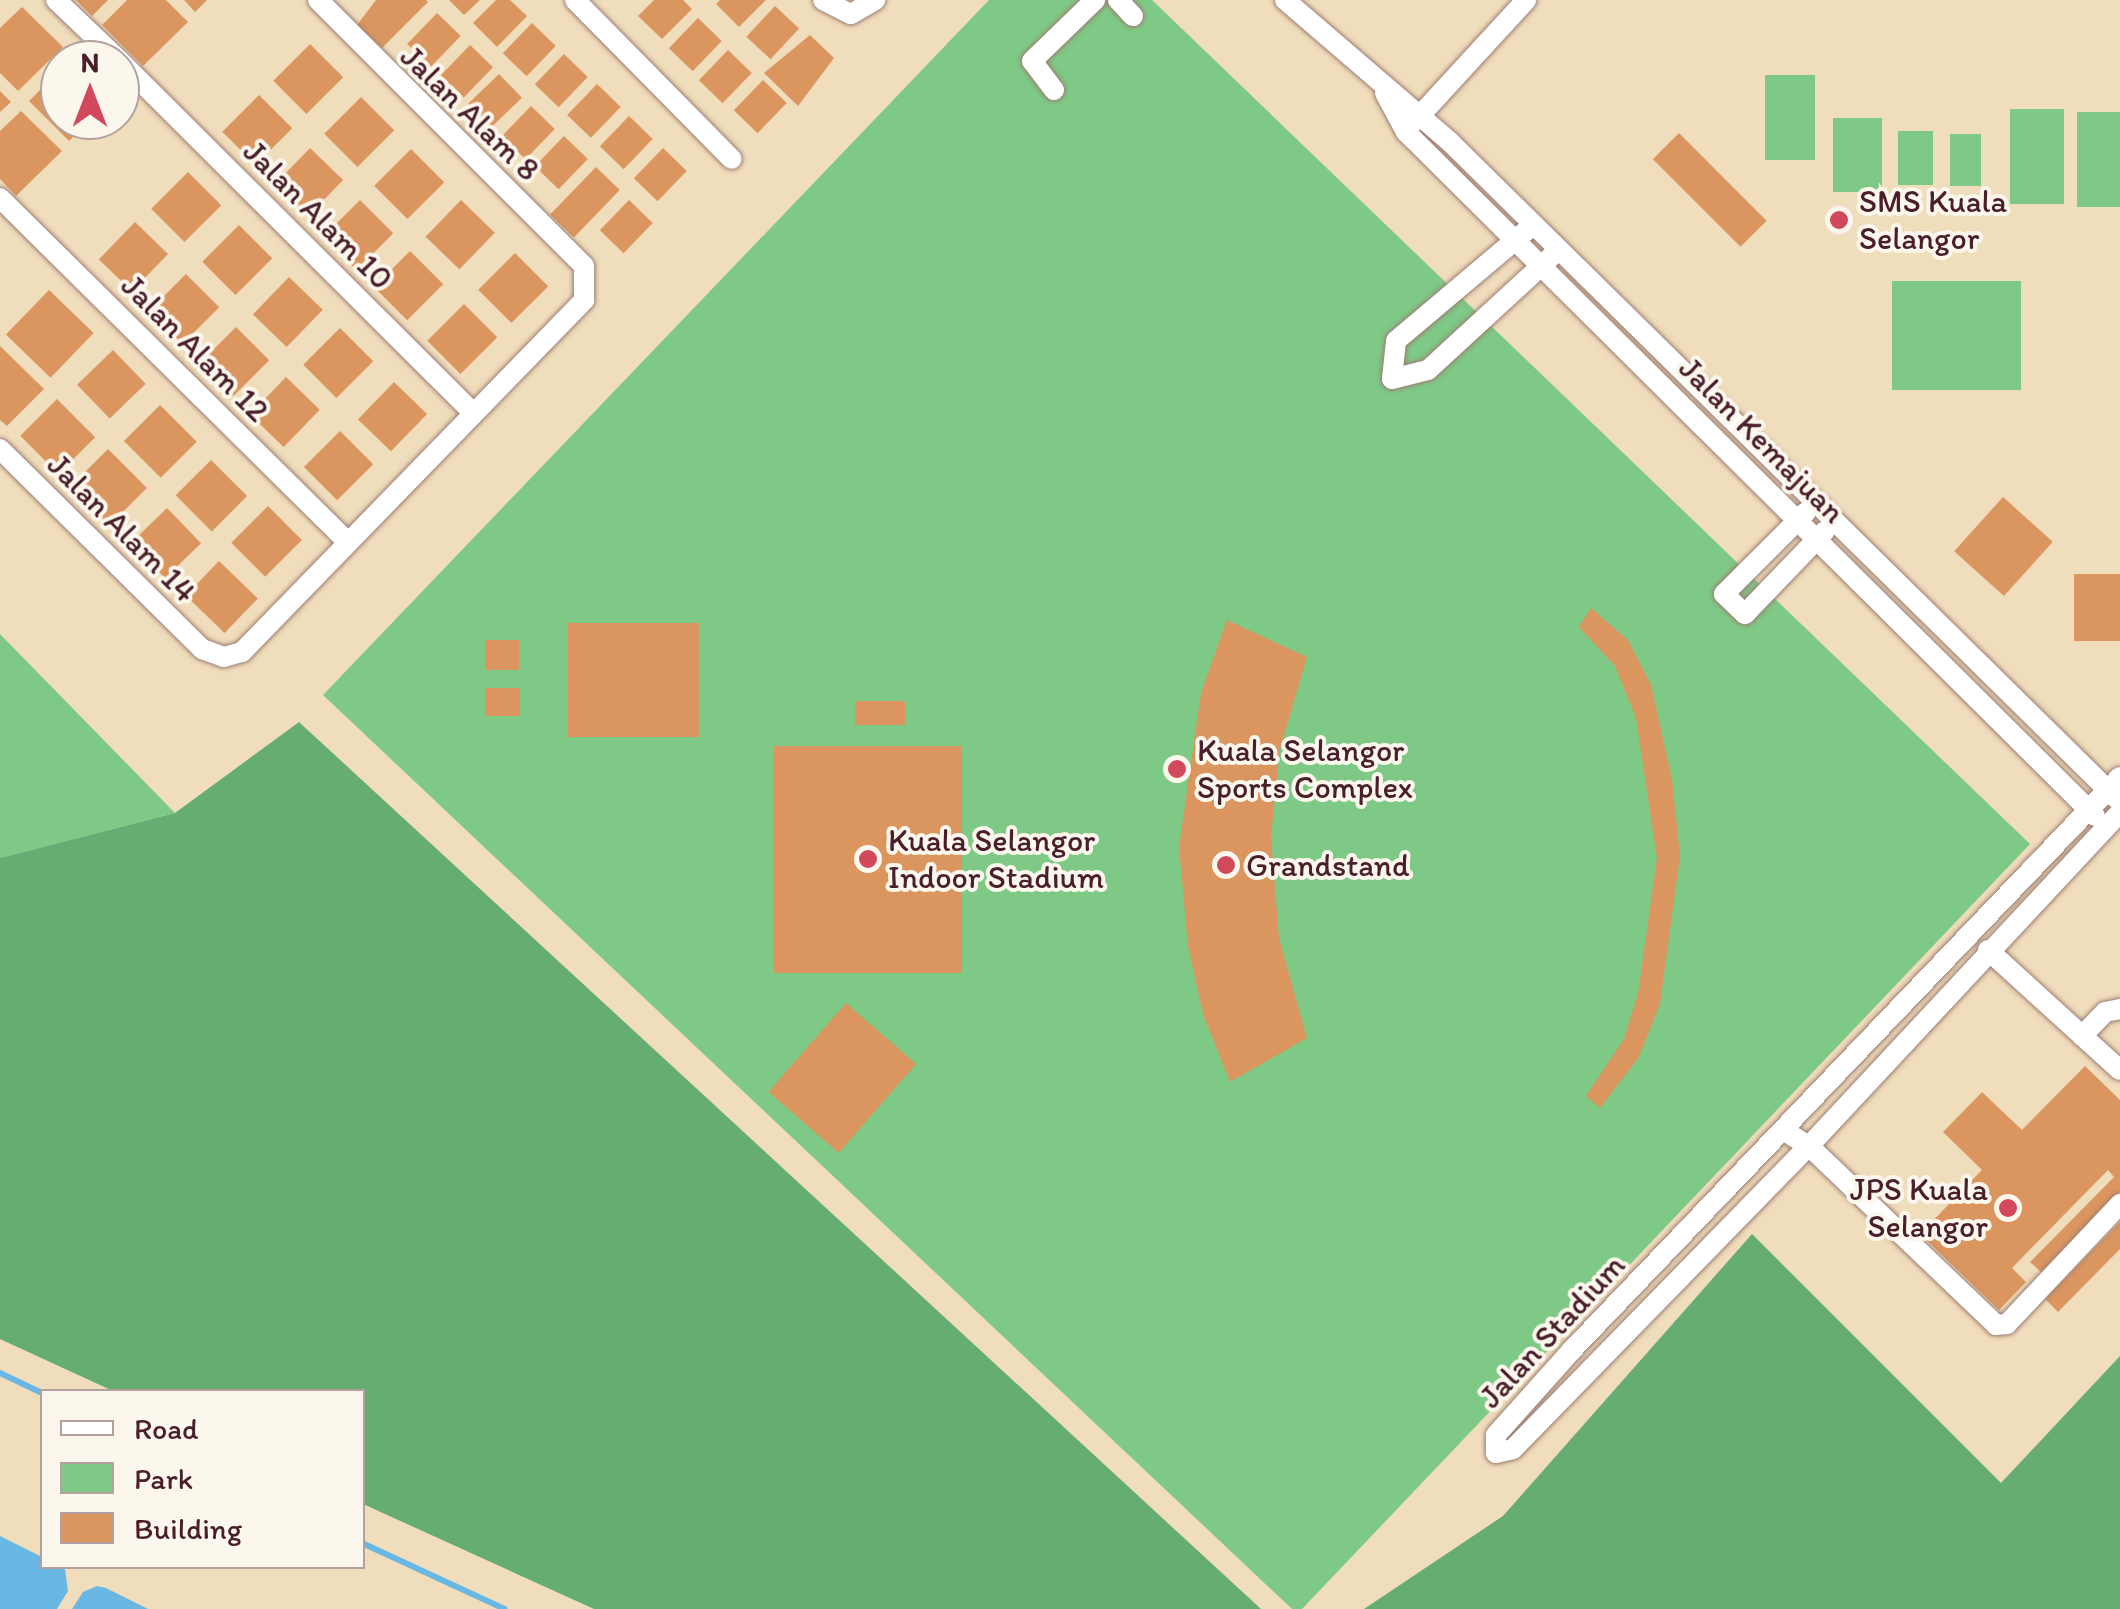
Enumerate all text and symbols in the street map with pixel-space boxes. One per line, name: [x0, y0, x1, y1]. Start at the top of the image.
street label: Jalan Alam 8: [393, 38, 547, 188]
north arrow: [40, 40, 140, 140]
text: N: [81, 45, 99, 79]
street label: Jalan Alam 10: [236, 133, 400, 297]
place label: SMS Kuala Selangor: [1859, 183, 2007, 258]
marker: SMS Kuala Selangor: [1828, 209, 1850, 231]
street label: Jalan Alam 12: [114, 267, 276, 429]
street label: Jalan Kemajuan: [1671, 349, 1853, 531]
street label: Jalan Alam 14: [40, 446, 204, 610]
place label: Kuala Selangor Sports Complex: [1197, 732, 1414, 807]
marker: Kuala Selangor Sports Complex: [1166, 758, 1188, 780]
place label: Kuala Selangor Indoor Stadium: [888, 822, 1104, 897]
place label: Grandstand: [1246, 846, 1410, 884]
marker: Kuala Selangor Indoor Stadium: [857, 848, 879, 870]
marker: Grandstand: [1215, 854, 1237, 876]
place label: JPS Kuala Selangor: [1850, 1171, 1988, 1246]
marker: JPS Kuala Selangor: [1997, 1197, 2019, 1219]
street label: Jalan Stadium: [1471, 1246, 1633, 1416]
legend: [40, 1389, 365, 1569]
text: Road: [134, 1410, 199, 1447]
text: Park: [134, 1460, 193, 1497]
text: Building: [134, 1510, 242, 1547]

